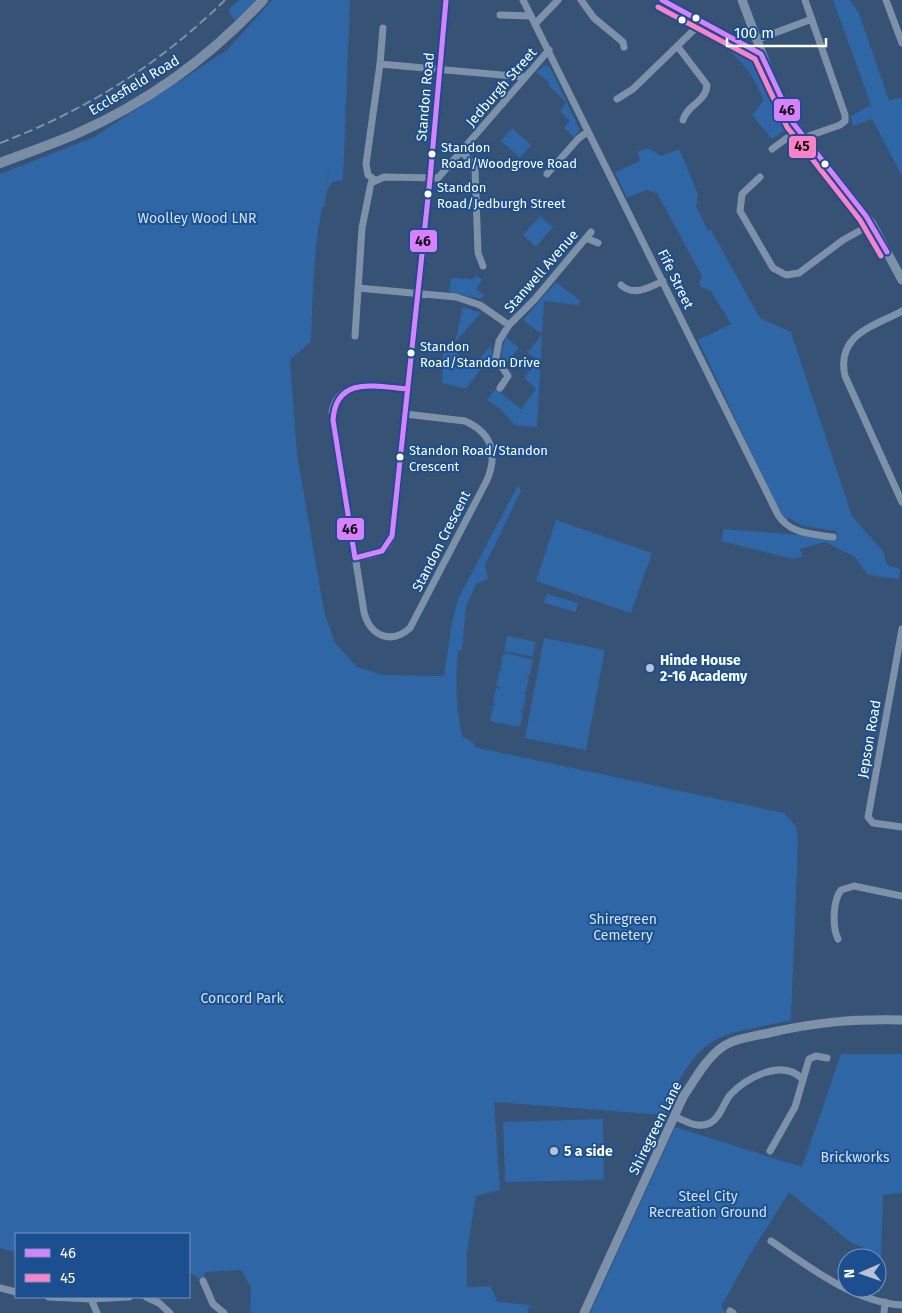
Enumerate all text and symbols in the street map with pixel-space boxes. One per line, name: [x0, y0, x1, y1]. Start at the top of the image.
unlabelled marker: [691, 13, 701, 23]
unlabelled marker: [677, 15, 687, 25]
scale bar: [727, 15, 826, 47]
text: 100 m: [734, 24, 774, 42]
street label: Jedburgh Street: [462, 44, 541, 130]
street label: Ecclesfield Road: [86, 52, 183, 119]
street label: Standon Road: [413, 52, 438, 142]
line badge: 46: [773, 98, 801, 122]
text: 46: [779, 102, 795, 119]
line badge: 45: [788, 135, 817, 159]
text: 45: [794, 138, 810, 155]
place label: Standon Road/Woodgrove Road: [441, 140, 577, 171]
marker: Standon Road/Woodgrove Road: [427, 149, 437, 159]
unlabelled marker: [820, 159, 830, 169]
place label: Standon Road/Jedburgh Street: [437, 180, 566, 211]
marker: Standon Road/Jedburgh Street: [423, 189, 433, 199]
park label: Woolley Wood LNR: [138, 210, 257, 227]
street label: Stanwell Avenue: [501, 226, 582, 316]
line badge: 46: [409, 229, 438, 253]
text: 46: [415, 233, 431, 250]
street label: Fife Street: [654, 247, 698, 313]
place label: Standon Road/Standon Drive: [420, 339, 540, 370]
marker: Standon Road/Standon Drive: [406, 348, 416, 358]
place label: Standon Road/Standon Crescent: [409, 443, 548, 474]
marker: Standon Road/Standon Crescent: [395, 452, 405, 462]
street label: Standon Crescent: [409, 487, 475, 595]
line badge: 46: [336, 517, 365, 541]
text: 46: [342, 521, 358, 538]
place label: Hinde House 2-16 Academy: [660, 652, 748, 685]
marker: Hinde House 2-16 Academy: [644, 662, 656, 674]
street label: Jepson Road: [854, 699, 885, 780]
park label: Shiregreen Cemetery: [589, 911, 657, 944]
park label: Concord Park: [200, 990, 284, 1007]
street label: Shiregreen Lane: [625, 1079, 685, 1178]
place label: 5 a side: [564, 1143, 613, 1160]
marker: 5 a side: [548, 1145, 560, 1157]
park label: Brickworks: [821, 1149, 890, 1166]
park label: Steel City Recreation Ground: [649, 1188, 767, 1221]
legend: [15, 1233, 190, 1298]
text: 46: [60, 1244, 76, 1262]
north arrow: [837, 1248, 887, 1298]
text: N: [841, 1268, 858, 1278]
text: 45: [60, 1269, 75, 1287]

